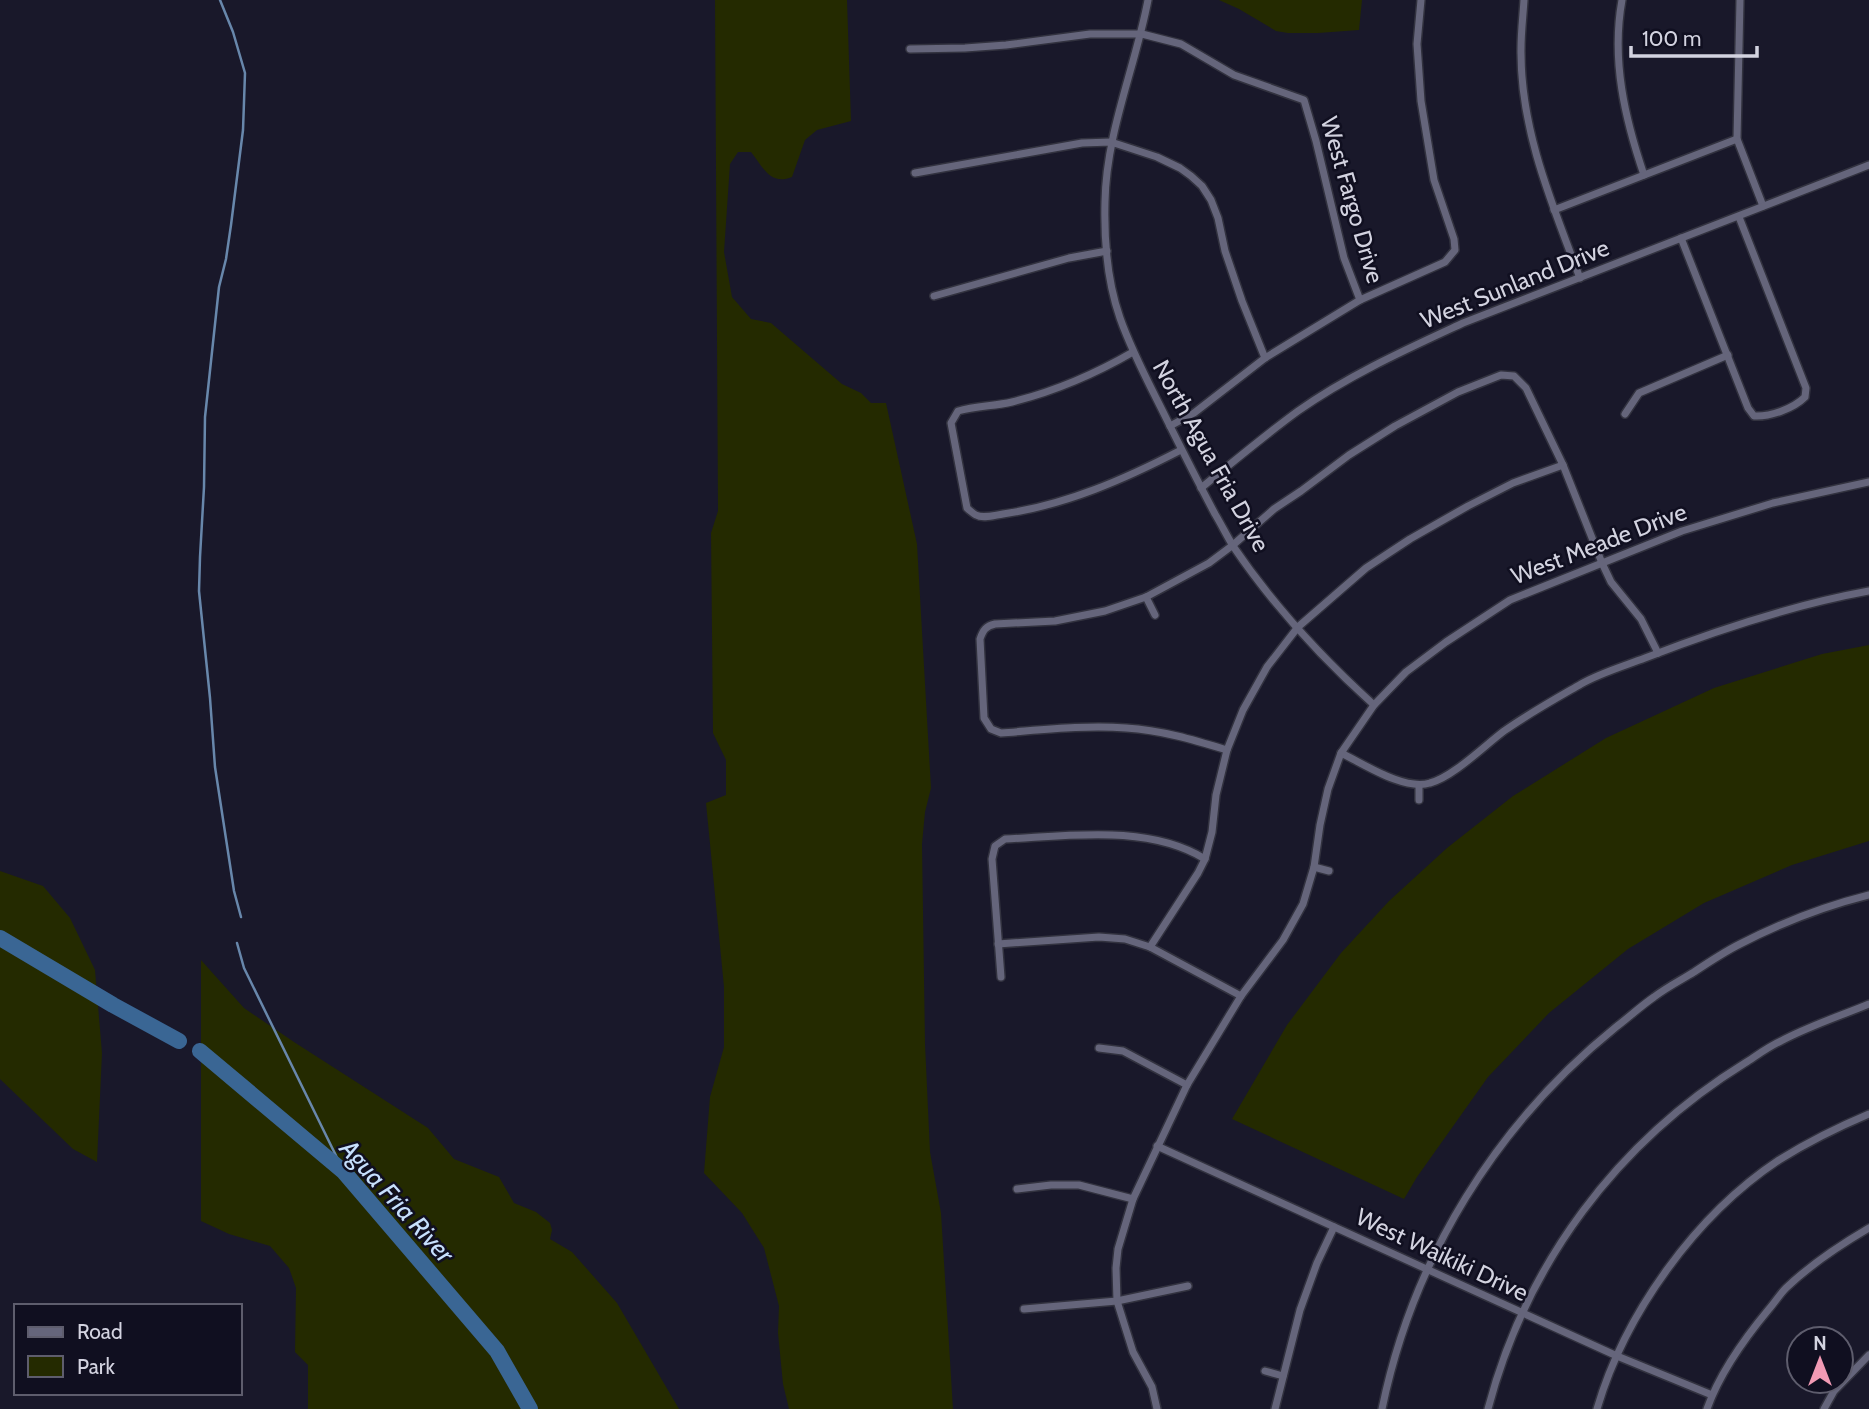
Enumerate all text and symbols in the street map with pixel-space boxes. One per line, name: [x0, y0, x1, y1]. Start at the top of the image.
scale bar: [1631, 14, 1757, 58]
text: 100 m: [1642, 26, 1701, 51]
street label: West Fargo Drive: [1315, 113, 1390, 287]
street label: West Sunland Drive: [1416, 233, 1613, 335]
street label: North Agua Fria Drive: [1147, 355, 1276, 557]
street label: West Meade Drive: [1507, 497, 1691, 590]
water label: Agua Fria River: [333, 1132, 461, 1270]
street label: West Waikiki Drive: [1351, 1202, 1533, 1307]
legend: [14, 1304, 242, 1395]
text: Road: [77, 1319, 123, 1344]
north arrow: [1785, 1325, 1855, 1395]
text: N: [1813, 1332, 1827, 1355]
text: Park: [77, 1354, 115, 1379]

